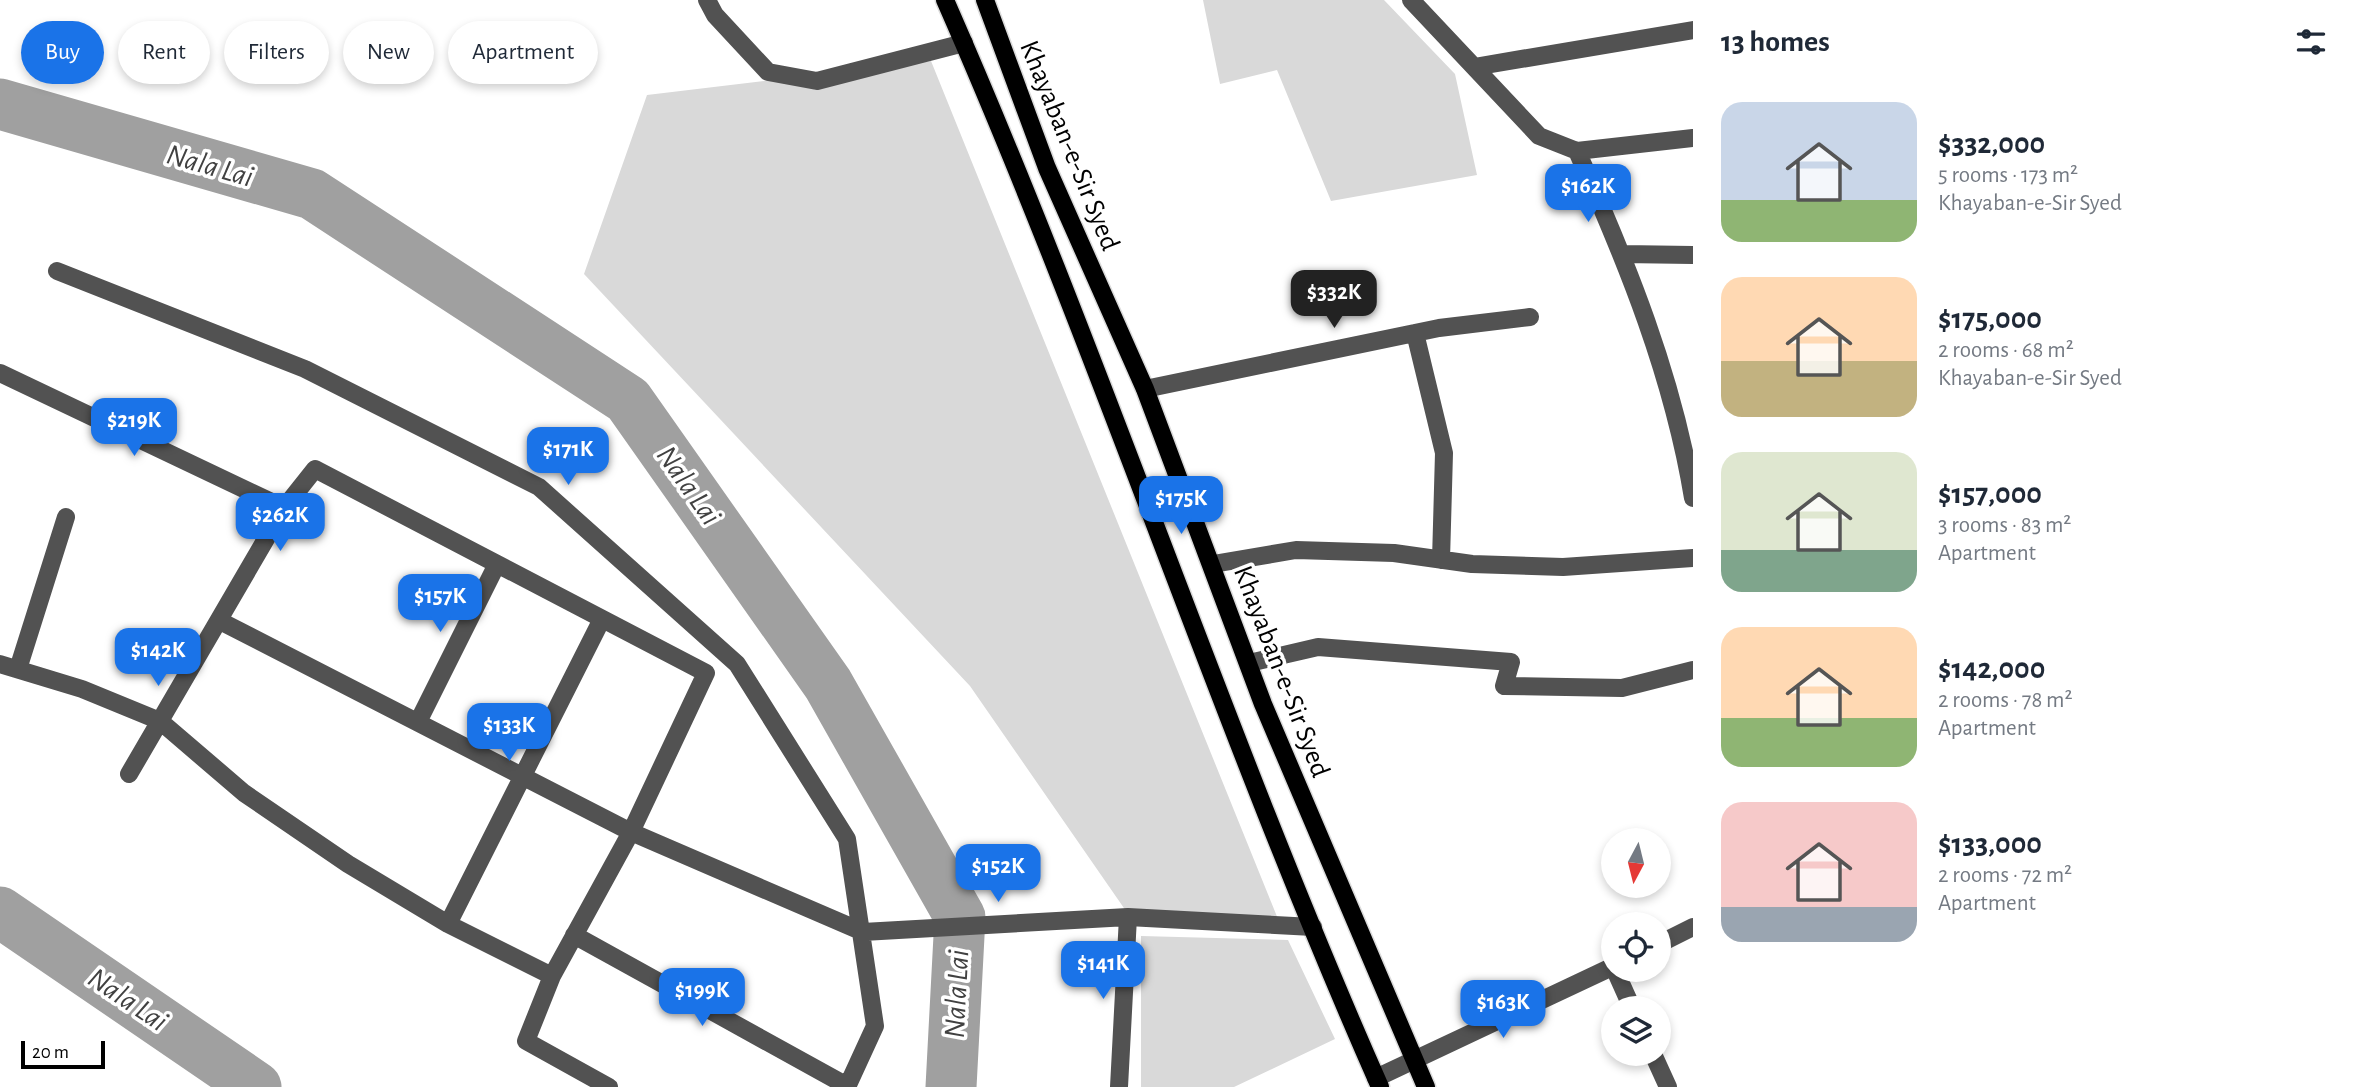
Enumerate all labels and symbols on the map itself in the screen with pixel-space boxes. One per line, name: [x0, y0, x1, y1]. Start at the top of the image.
street label: Khayaban-e-Sir Syed: [1014, 37, 1124, 255]
water label: Nala Lai: [163, 139, 256, 193]
pin: $162K: [1539, 164, 1637, 224]
pin: $332K: [1285, 270, 1383, 330]
pin: $219K: [85, 398, 183, 458]
pin: $171K: [519, 428, 617, 487]
water label: Nala Lai: [651, 441, 726, 530]
pin: $175K: [1132, 476, 1230, 536]
pin: $262K: [231, 494, 329, 553]
street label: Khayaban-e-Sir Syed: [1228, 562, 1334, 781]
pin: $157K: [391, 574, 489, 634]
pin: $142K: [109, 628, 207, 688]
pin: $133K: [460, 704, 558, 763]
north arrow: [1601, 828, 1671, 898]
pin: $152K: [949, 844, 1047, 904]
pin: $141K: [1054, 942, 1152, 1001]
water label: Nala Lai: [940, 949, 974, 1039]
water label: Nala Lai: [82, 963, 173, 1037]
pin: $199K: [653, 968, 751, 1028]
pin: $163K: [1454, 981, 1552, 1040]
scale bar: [21, 1038, 105, 1070]

